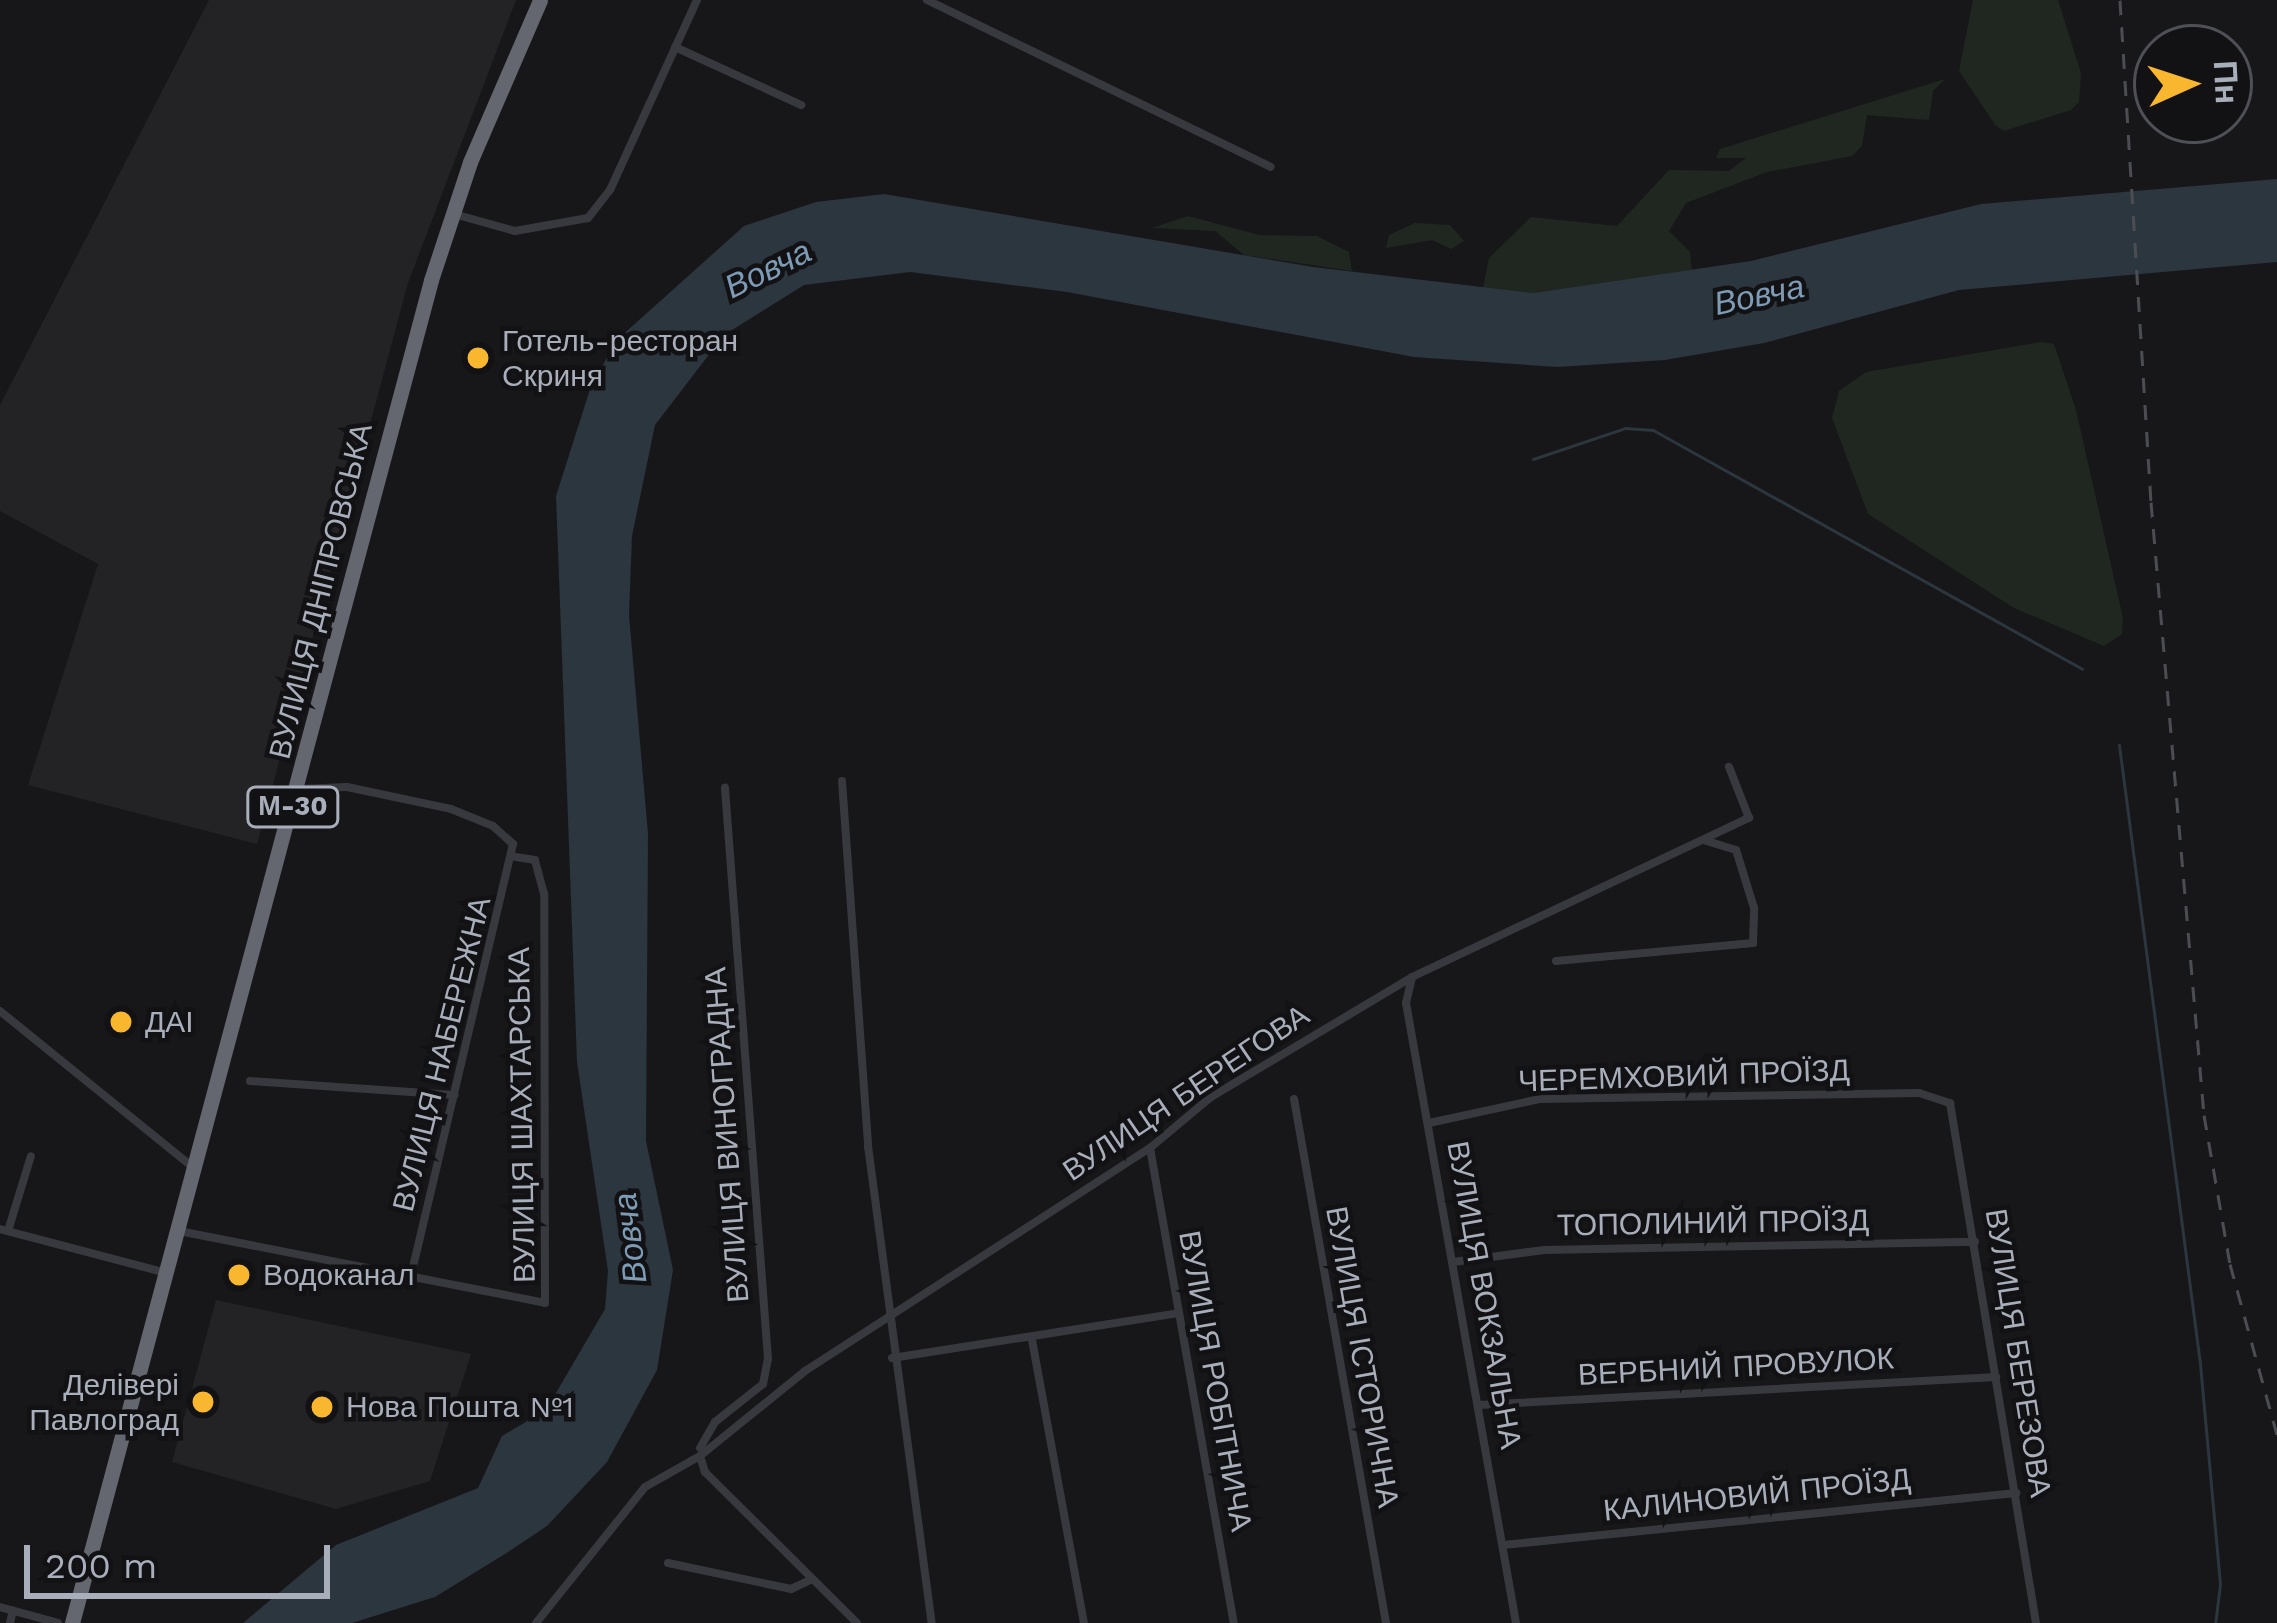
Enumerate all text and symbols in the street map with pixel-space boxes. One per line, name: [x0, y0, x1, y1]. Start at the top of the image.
north arrow: [2133, 24, 2253, 144]
text: Пн: [2206, 59, 2247, 105]
water label: Вовча: [718, 231, 818, 307]
water label: Вовча: [1710, 266, 1808, 324]
place label: Готель-ресторан Скриня: [502, 323, 738, 394]
marker: Готель-ресторан Скриня: [465, 345, 491, 371]
street label: ВУЛИЦЯ ДНІПРОВСЬКА: [262, 419, 380, 763]
road number: М-30: [245, 786, 341, 828]
street label: ВУЛИЦЯ НАБЕРЕЖНА: [385, 893, 499, 1215]
street label: ВУЛИЦЯ ШАХТАРСЬКА: [501, 947, 543, 1283]
street label: ВУЛИЦЯ ВИНОГРАДНА: [697, 966, 757, 1304]
street label: ВУЛИЦЯ БЕРЕГОВА: [1056, 997, 1316, 1189]
place label: ДАІ: [145, 1004, 194, 1040]
marker: ДАІ: [108, 1009, 134, 1035]
street label: ЧЕРЕМХОВИЙ ПРОЇЗД: [1518, 1052, 1850, 1100]
street label: ВУЛИЦЯ ВОКЗАЛЬНА: [1439, 1138, 1529, 1452]
water label: Вовча: [605, 1190, 655, 1286]
street label: ТОПОЛИНИЙ ПРОЇЗД: [1557, 1202, 1869, 1244]
street label: ВУЛИЦЯ ІСТОРИЧНА: [1318, 1204, 1406, 1510]
street label: ВУЛИЦЯ БЕРЕЗОВА: [1977, 1206, 2059, 1500]
street label: ВУЛИЦЯ РОБІТНИЧА: [1171, 1228, 1259, 1534]
place label: Водоканал: [263, 1257, 414, 1293]
marker: Водоканал: [226, 1262, 252, 1288]
street label: ВЕРБНИЙ ПРОВУЛОК: [1577, 1341, 1895, 1393]
place label: Делівері Павлоград: [29, 1367, 179, 1438]
marker: Делівері Павлоград: [190, 1389, 216, 1415]
place label: Нова Пошта №1: [346, 1389, 574, 1425]
marker: Нова Пошта №1: [309, 1394, 335, 1420]
street label: КАЛИНОВИЙ ПРОЇЗД: [1602, 1461, 1912, 1529]
scale bar: [30, 1521, 336, 1595]
text: 200 m: [45, 1545, 157, 1587]

